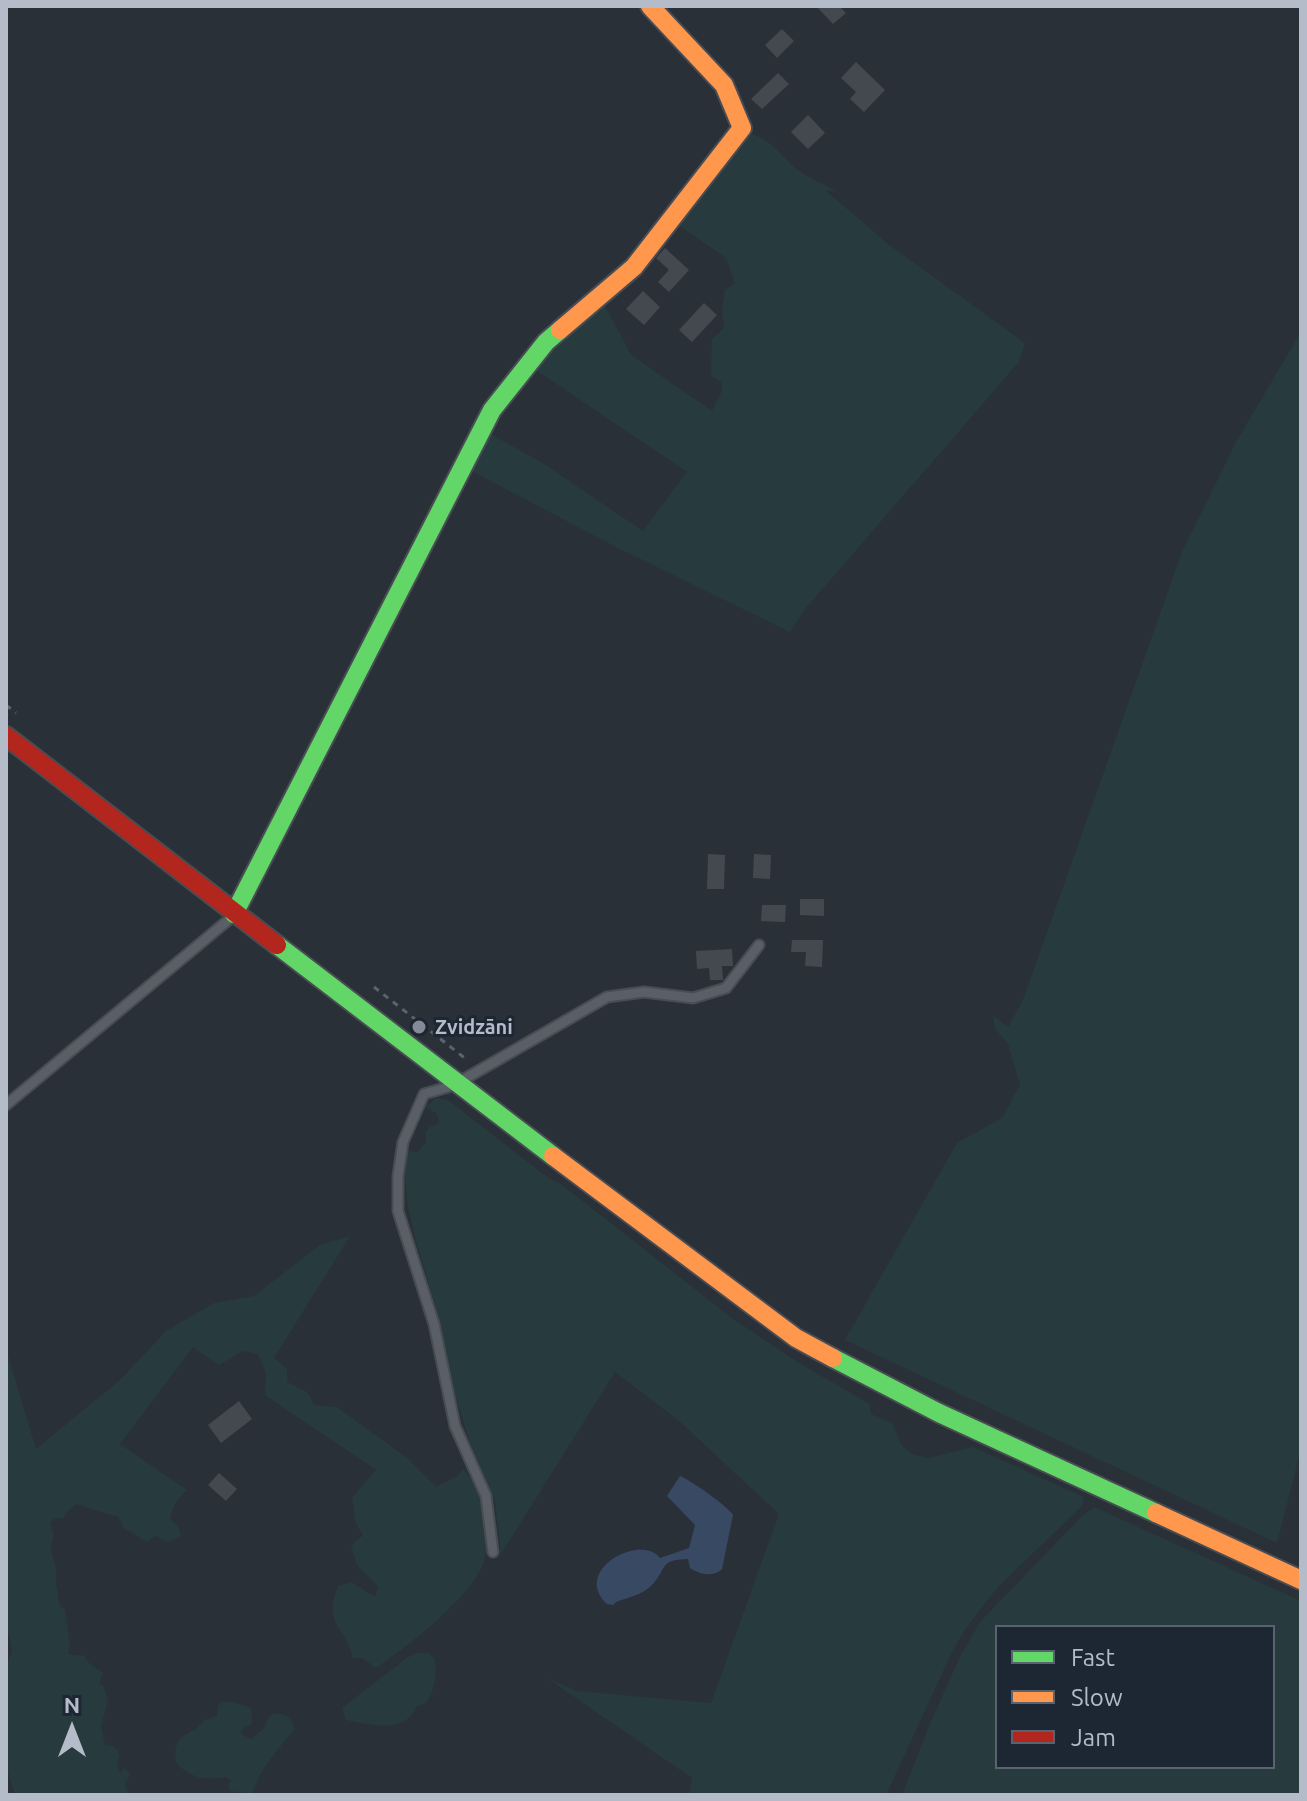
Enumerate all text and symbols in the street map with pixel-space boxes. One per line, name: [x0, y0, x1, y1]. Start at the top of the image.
place label: Zvidzāni: [435, 1015, 513, 1039]
marker: Zvidzāni: [410, 1018, 428, 1036]
legend: [995, 1625, 1275, 1769]
text: Fast: [1071, 1644, 1115, 1671]
text: Slow: [1071, 1684, 1123, 1711]
north arrow: [32, 1689, 112, 1769]
text: N: [64, 1692, 80, 1717]
text: Jam: [1071, 1724, 1116, 1751]

